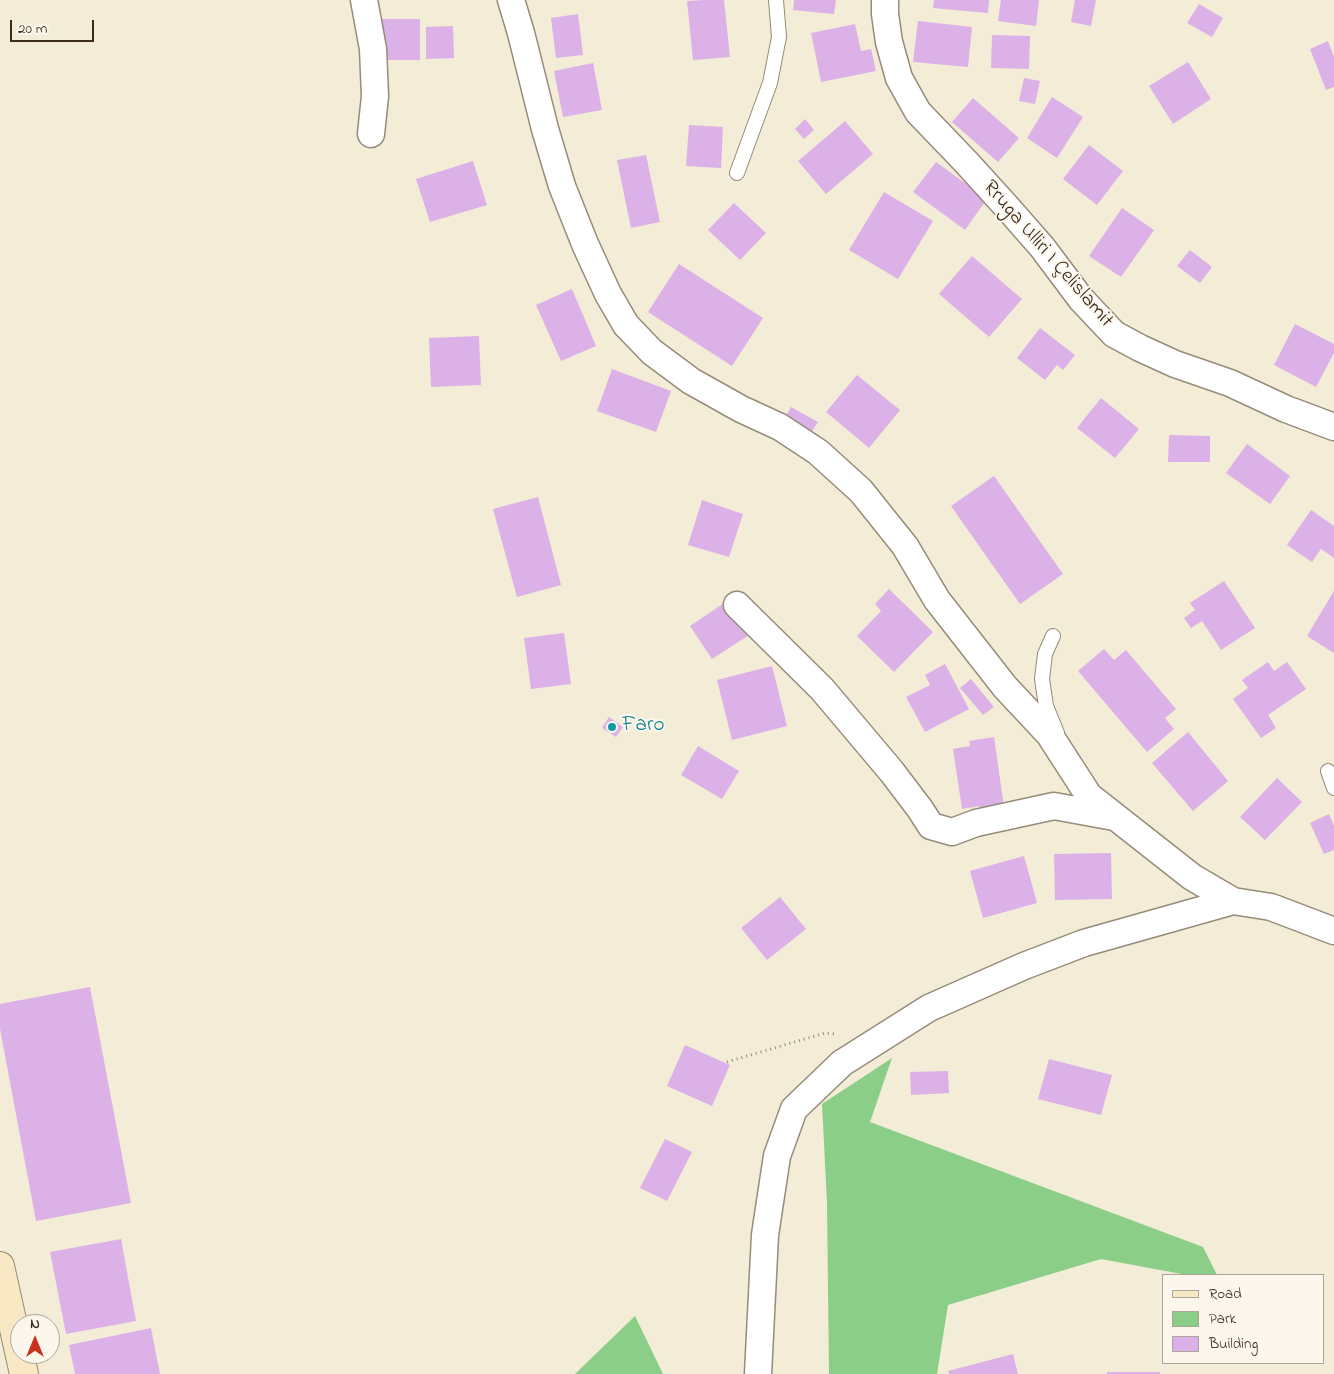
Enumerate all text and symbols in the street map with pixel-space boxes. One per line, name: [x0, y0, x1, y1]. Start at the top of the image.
scale bar: [12, 10, 96, 42]
text: 20 m: [18, 18, 47, 40]
street label: Rruga Ulliri I Çelislamit: [976, 176, 1118, 334]
place label: Faro: [622, 714, 664, 740]
marker: Faro: [606, 721, 618, 733]
legend: [1162, 1274, 1324, 1364]
text: Road: [1209, 1283, 1242, 1305]
text: Park: [1209, 1308, 1236, 1330]
north arrow: [10, 1314, 60, 1364]
text: N: [30, 1314, 40, 1335]
text: Building: [1209, 1333, 1258, 1355]

